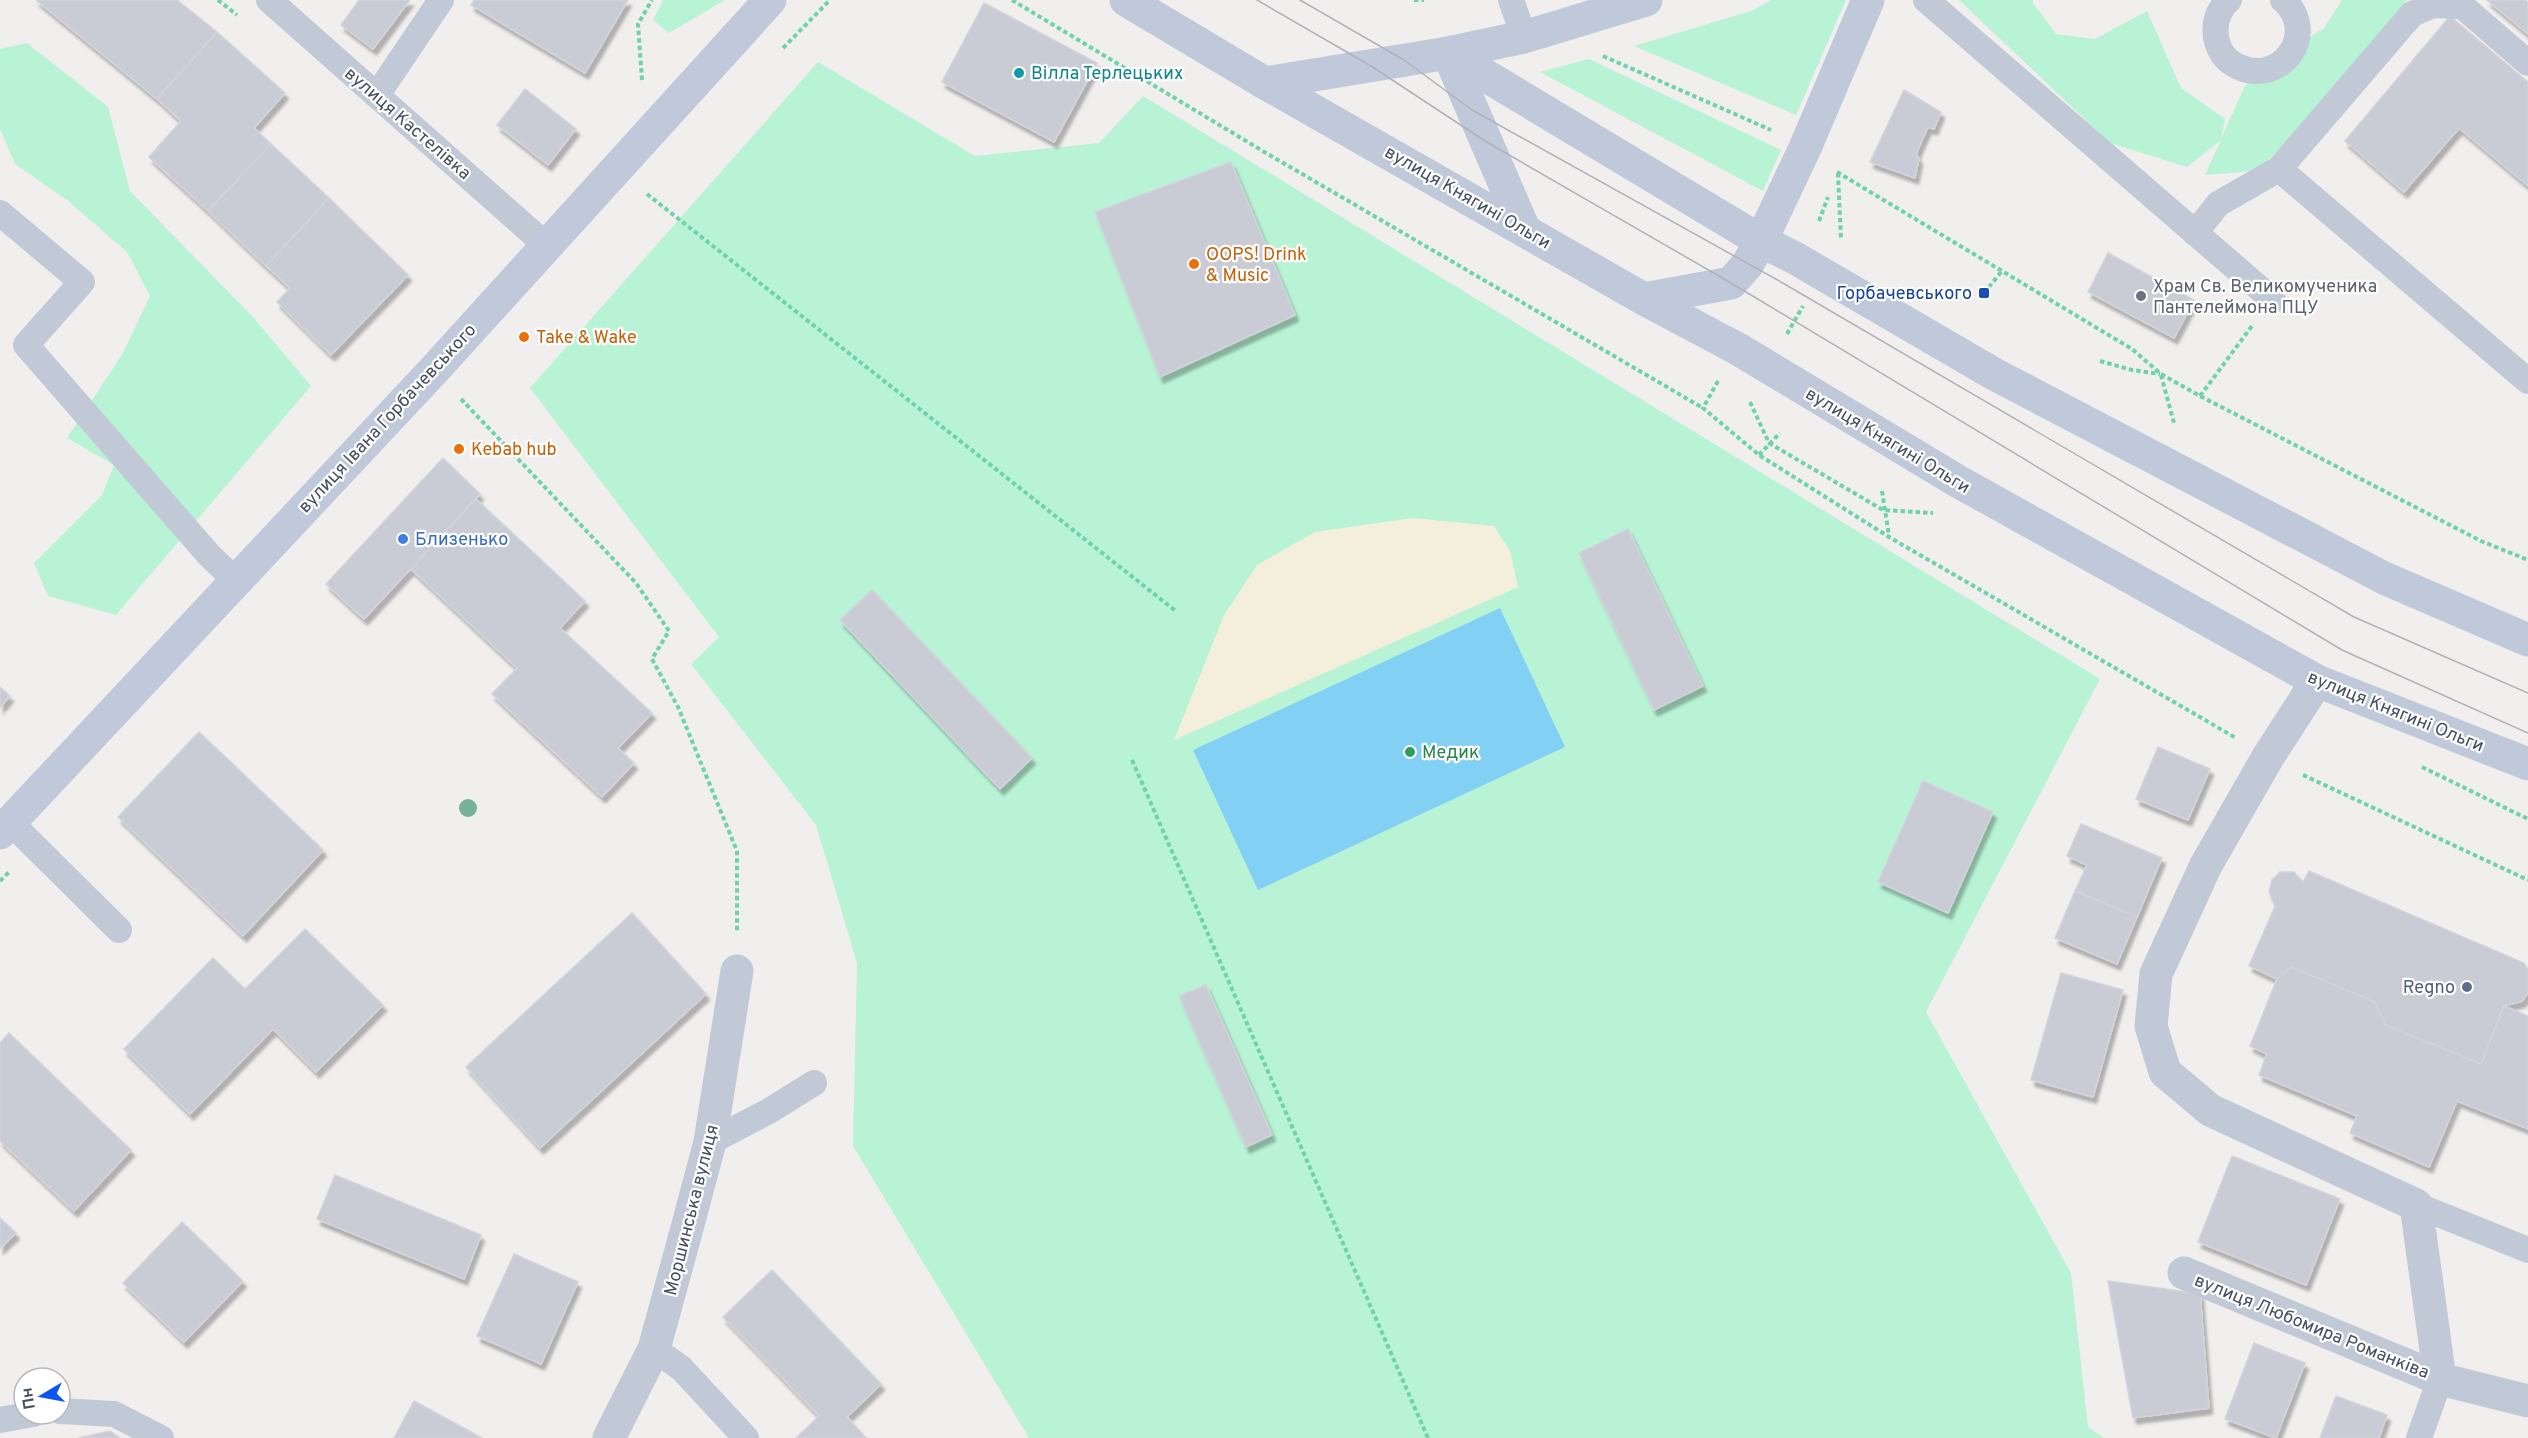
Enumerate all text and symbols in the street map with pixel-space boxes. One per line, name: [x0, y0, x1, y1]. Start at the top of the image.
street label: вулиця Кастелівка: [339, 63, 475, 185]
place label: Вілла Терлецьких: [1031, 63, 1183, 86]
marker: Вілла Терлецьких: [1012, 66, 1026, 80]
street label: вулиця Княгині Ольги: [1380, 141, 1554, 255]
place label: OOPS! Drink & Music: [1206, 244, 1307, 288]
marker: OOPS! Drink & Music: [1187, 257, 1201, 271]
place label: Храм Св. Великомученика Пантелеймона ПЦУ: [2153, 276, 2377, 320]
place label: Горбачевського: [1836, 283, 1972, 306]
marker: Горбачевського: [1977, 286, 1991, 300]
marker: Храм Св. Великомученика Пантелеймона ПЦУ: [2134, 289, 2148, 303]
street label: вулиця Івана Горбачевського: [294, 319, 482, 519]
place label: Take & Wake: [536, 327, 637, 350]
marker: Take & Wake: [517, 330, 531, 344]
street label: вулиця Княгині Ольги: [1801, 383, 1974, 500]
place label: Kebab hub: [471, 439, 557, 462]
marker: Kebab hub: [452, 442, 466, 456]
place label: Близенько: [415, 529, 508, 552]
marker: Близенько: [396, 532, 410, 546]
street label: вулиця Княгині Ольги: [2304, 666, 2487, 758]
place label: Медик: [1422, 742, 1479, 765]
marker: Медик: [1403, 745, 1417, 759]
place label: Regno: [2403, 977, 2455, 1000]
marker: Regno: [2460, 980, 2474, 994]
street label: Моршинська вулиця: [660, 1122, 725, 1298]
street label: вулиця Любомира Романківа: [2191, 1270, 2432, 1385]
north arrow: [12, 1366, 72, 1426]
text: Пн: [17, 1386, 41, 1411]

